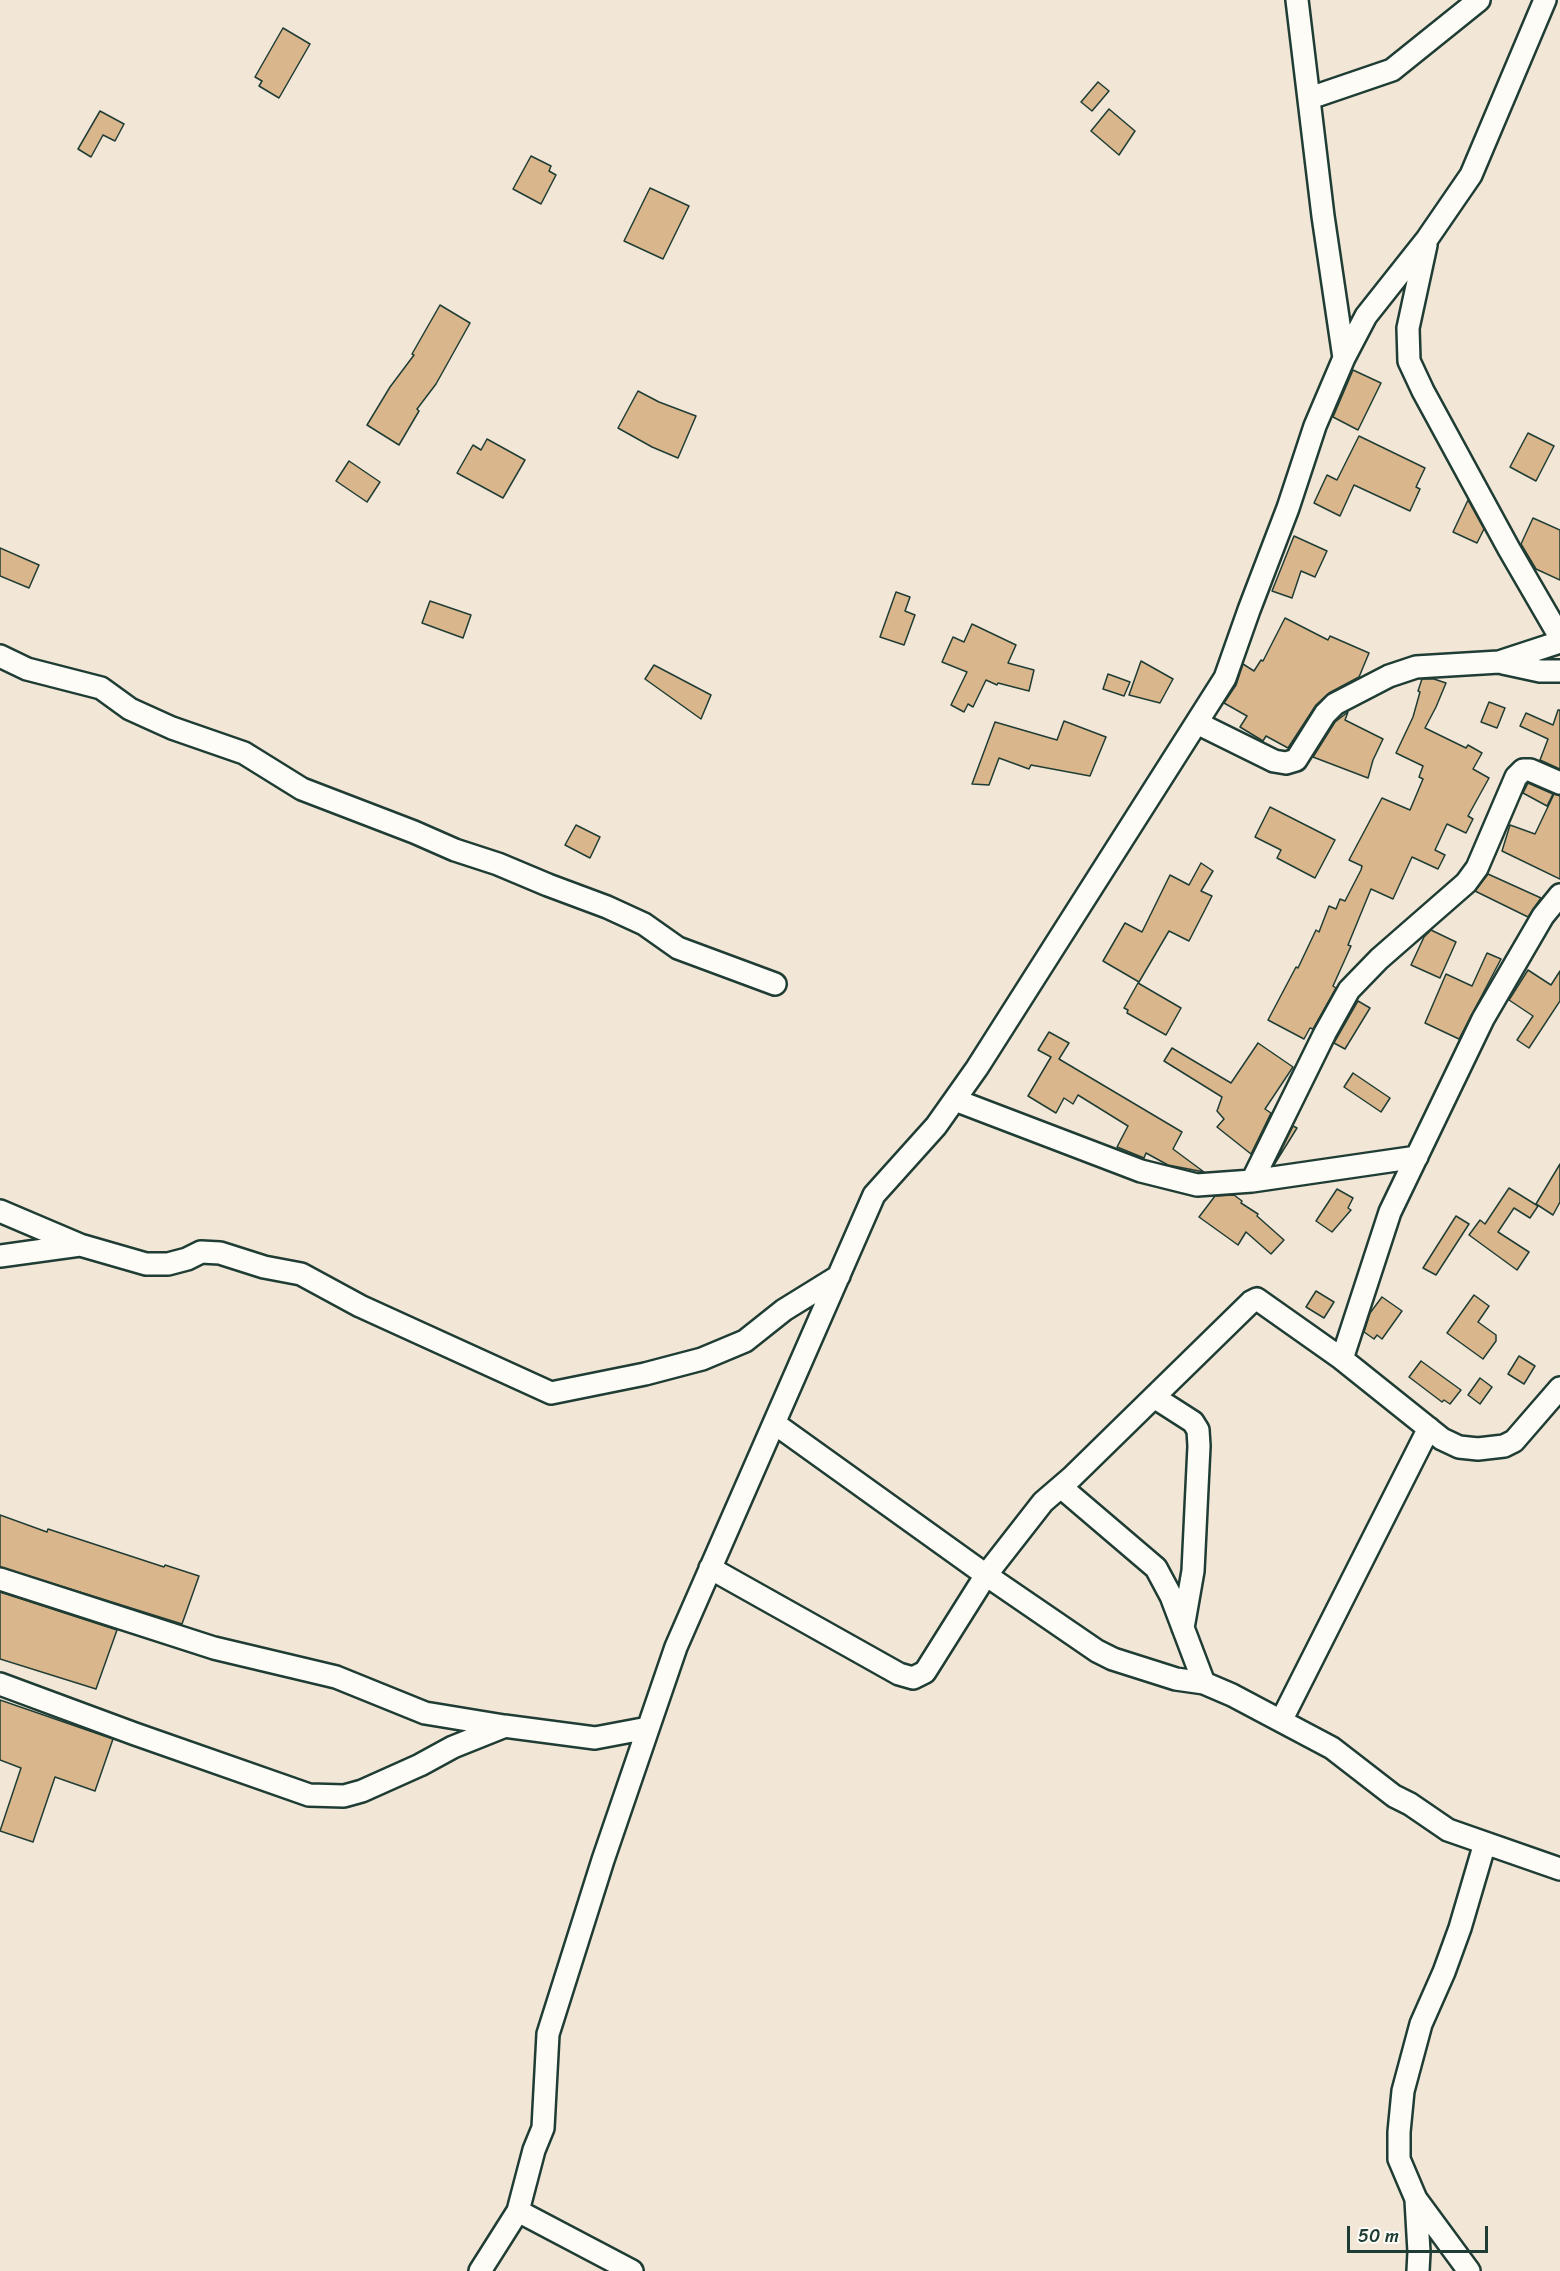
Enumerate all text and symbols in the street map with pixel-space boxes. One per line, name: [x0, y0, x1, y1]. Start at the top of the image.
scale bar: [1350, 2214, 1491, 2252]
text: 50 m: [1358, 2220, 1399, 2252]

